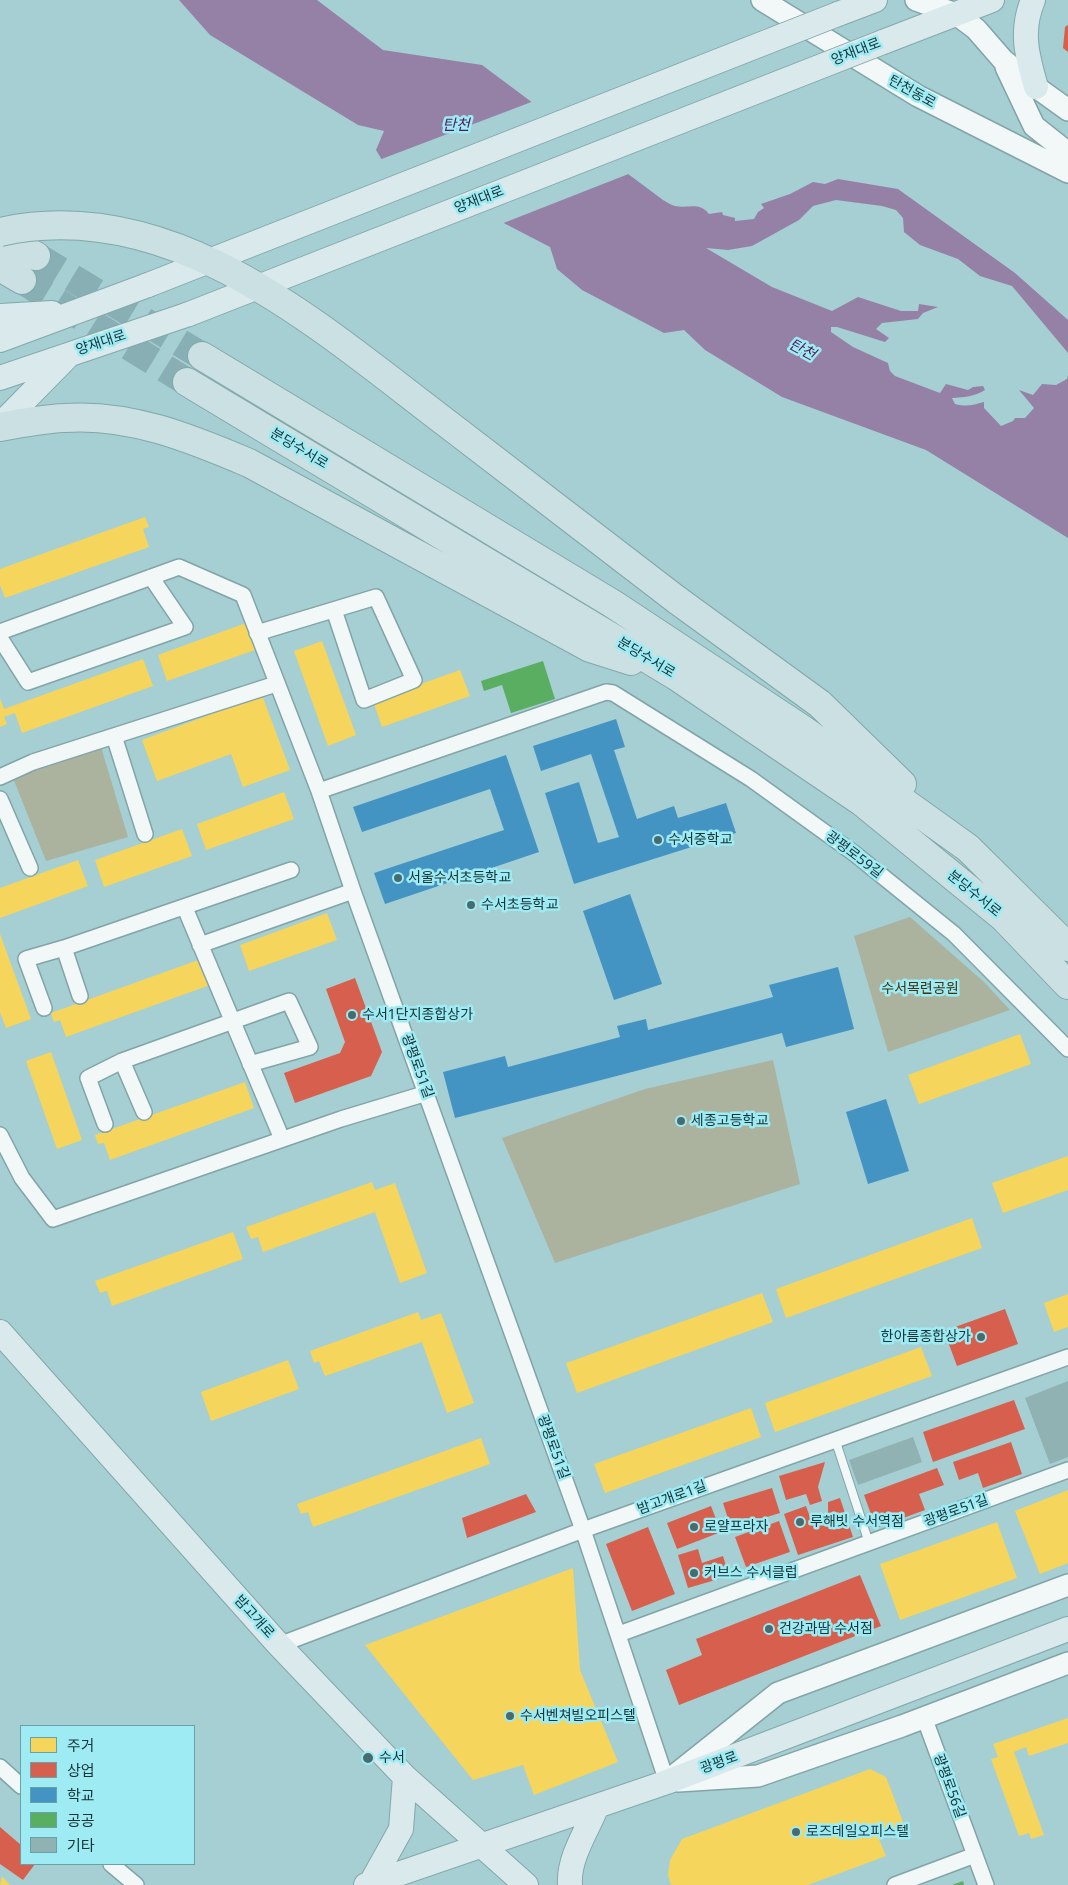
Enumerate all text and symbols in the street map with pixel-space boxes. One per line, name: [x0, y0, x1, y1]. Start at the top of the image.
street label: 양재대로: [829, 35, 883, 69]
street label: 탄천동로: [885, 72, 939, 112]
water label: 탄천: [442, 117, 470, 135]
street label: 양재대로: [452, 183, 506, 217]
street label: 양재대로: [74, 327, 128, 359]
water label: 탄천: [786, 336, 818, 364]
street label: 분당수서로: [267, 425, 331, 473]
street label: 분당수서로: [614, 634, 678, 682]
street label: 광평로59길: [822, 828, 886, 882]
place label: 수서중학교: [668, 832, 732, 848]
marker: 수서중학교: [652, 834, 664, 846]
street label: 분당수서로: [944, 867, 1004, 921]
place label: 서울수서초등학교: [408, 870, 511, 886]
marker: 서울수서초등학교: [392, 872, 404, 884]
place label: 수서초등학교: [481, 897, 558, 913]
marker: 수서초등학교: [465, 899, 477, 911]
park label: 수서목련공원: [881, 981, 959, 997]
place label: 수서1단지종합상가: [362, 1007, 473, 1023]
marker: 수서1단지종합상가: [346, 1009, 358, 1021]
street label: 광평로51길: [398, 1031, 436, 1101]
place label: 세종고등학교: [691, 1113, 768, 1129]
marker: 세종고등학교: [675, 1115, 687, 1127]
place label: 한아름종합상가: [881, 1329, 971, 1345]
marker: 한아름종합상가: [975, 1331, 987, 1343]
street label: 광평로51길: [534, 1412, 572, 1482]
street label: 밤고개로1길: [635, 1478, 709, 1518]
street label: 광평로51길: [921, 1492, 991, 1530]
place label: 루해빗 수서역점: [810, 1514, 904, 1530]
marker: 루해빗 수서역점: [794, 1516, 806, 1528]
place label: 로얄프라자: [704, 1519, 768, 1535]
marker: 로얄프라자: [688, 1521, 700, 1533]
place label: 커브스 수서클럽: [704, 1565, 798, 1581]
marker: 커브스 수서클럽: [688, 1567, 700, 1579]
street label: 밤고개로: [231, 1592, 277, 1642]
place label: 건강과땀 수서점: [779, 1621, 873, 1637]
marker: 건강과땀 수서점: [763, 1623, 775, 1635]
place label: 수서벤쳐빌오피스텔: [520, 1708, 636, 1724]
marker: 수서벤쳐빌오피스텔: [504, 1710, 516, 1722]
legend: [20, 1725, 195, 1865]
text: 주거: [67, 1735, 95, 1755]
street label: 광평로: [698, 1748, 740, 1778]
place label: 수서: [379, 1750, 405, 1766]
marker: 수서: [361, 1751, 375, 1765]
street label: 광평로56길: [930, 1751, 968, 1821]
text: 상업: [67, 1760, 95, 1780]
text: 학교: [67, 1785, 95, 1805]
text: 공공: [67, 1810, 95, 1830]
place label: 로즈데일오피스텔: [806, 1824, 909, 1840]
marker: 로즈데일오피스텔: [790, 1826, 802, 1838]
text: 기타: [67, 1835, 95, 1855]

